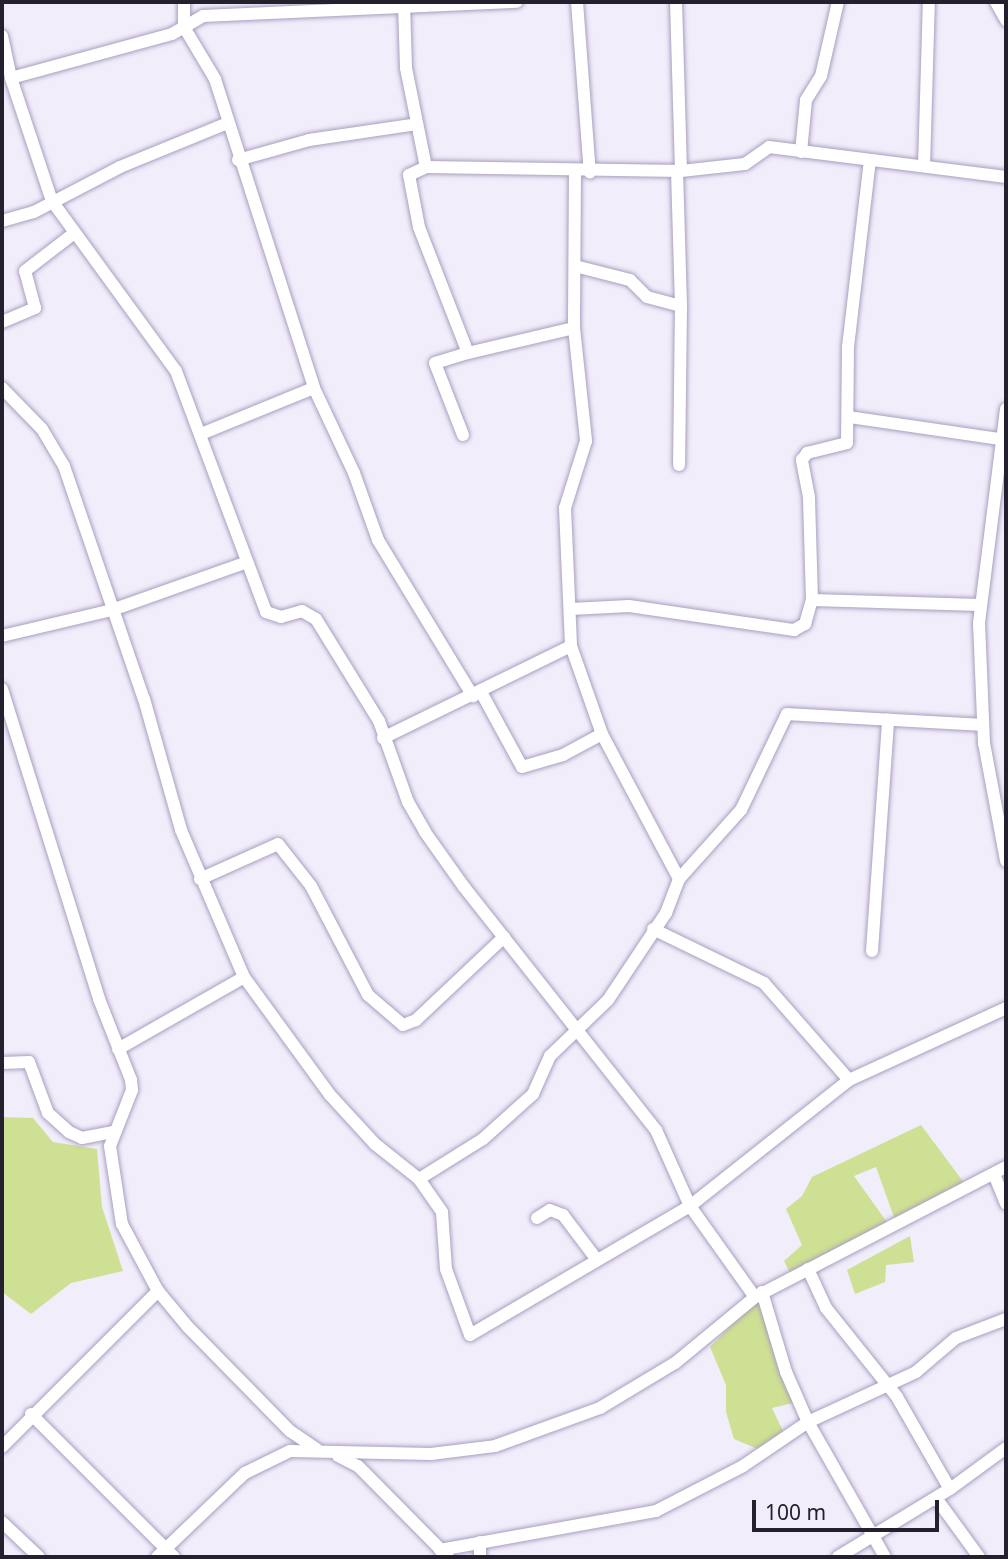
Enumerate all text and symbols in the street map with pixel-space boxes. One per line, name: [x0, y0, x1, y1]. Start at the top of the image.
scale bar: [756, 1486, 943, 1530]
text: 100 m: [765, 1498, 826, 1526]

